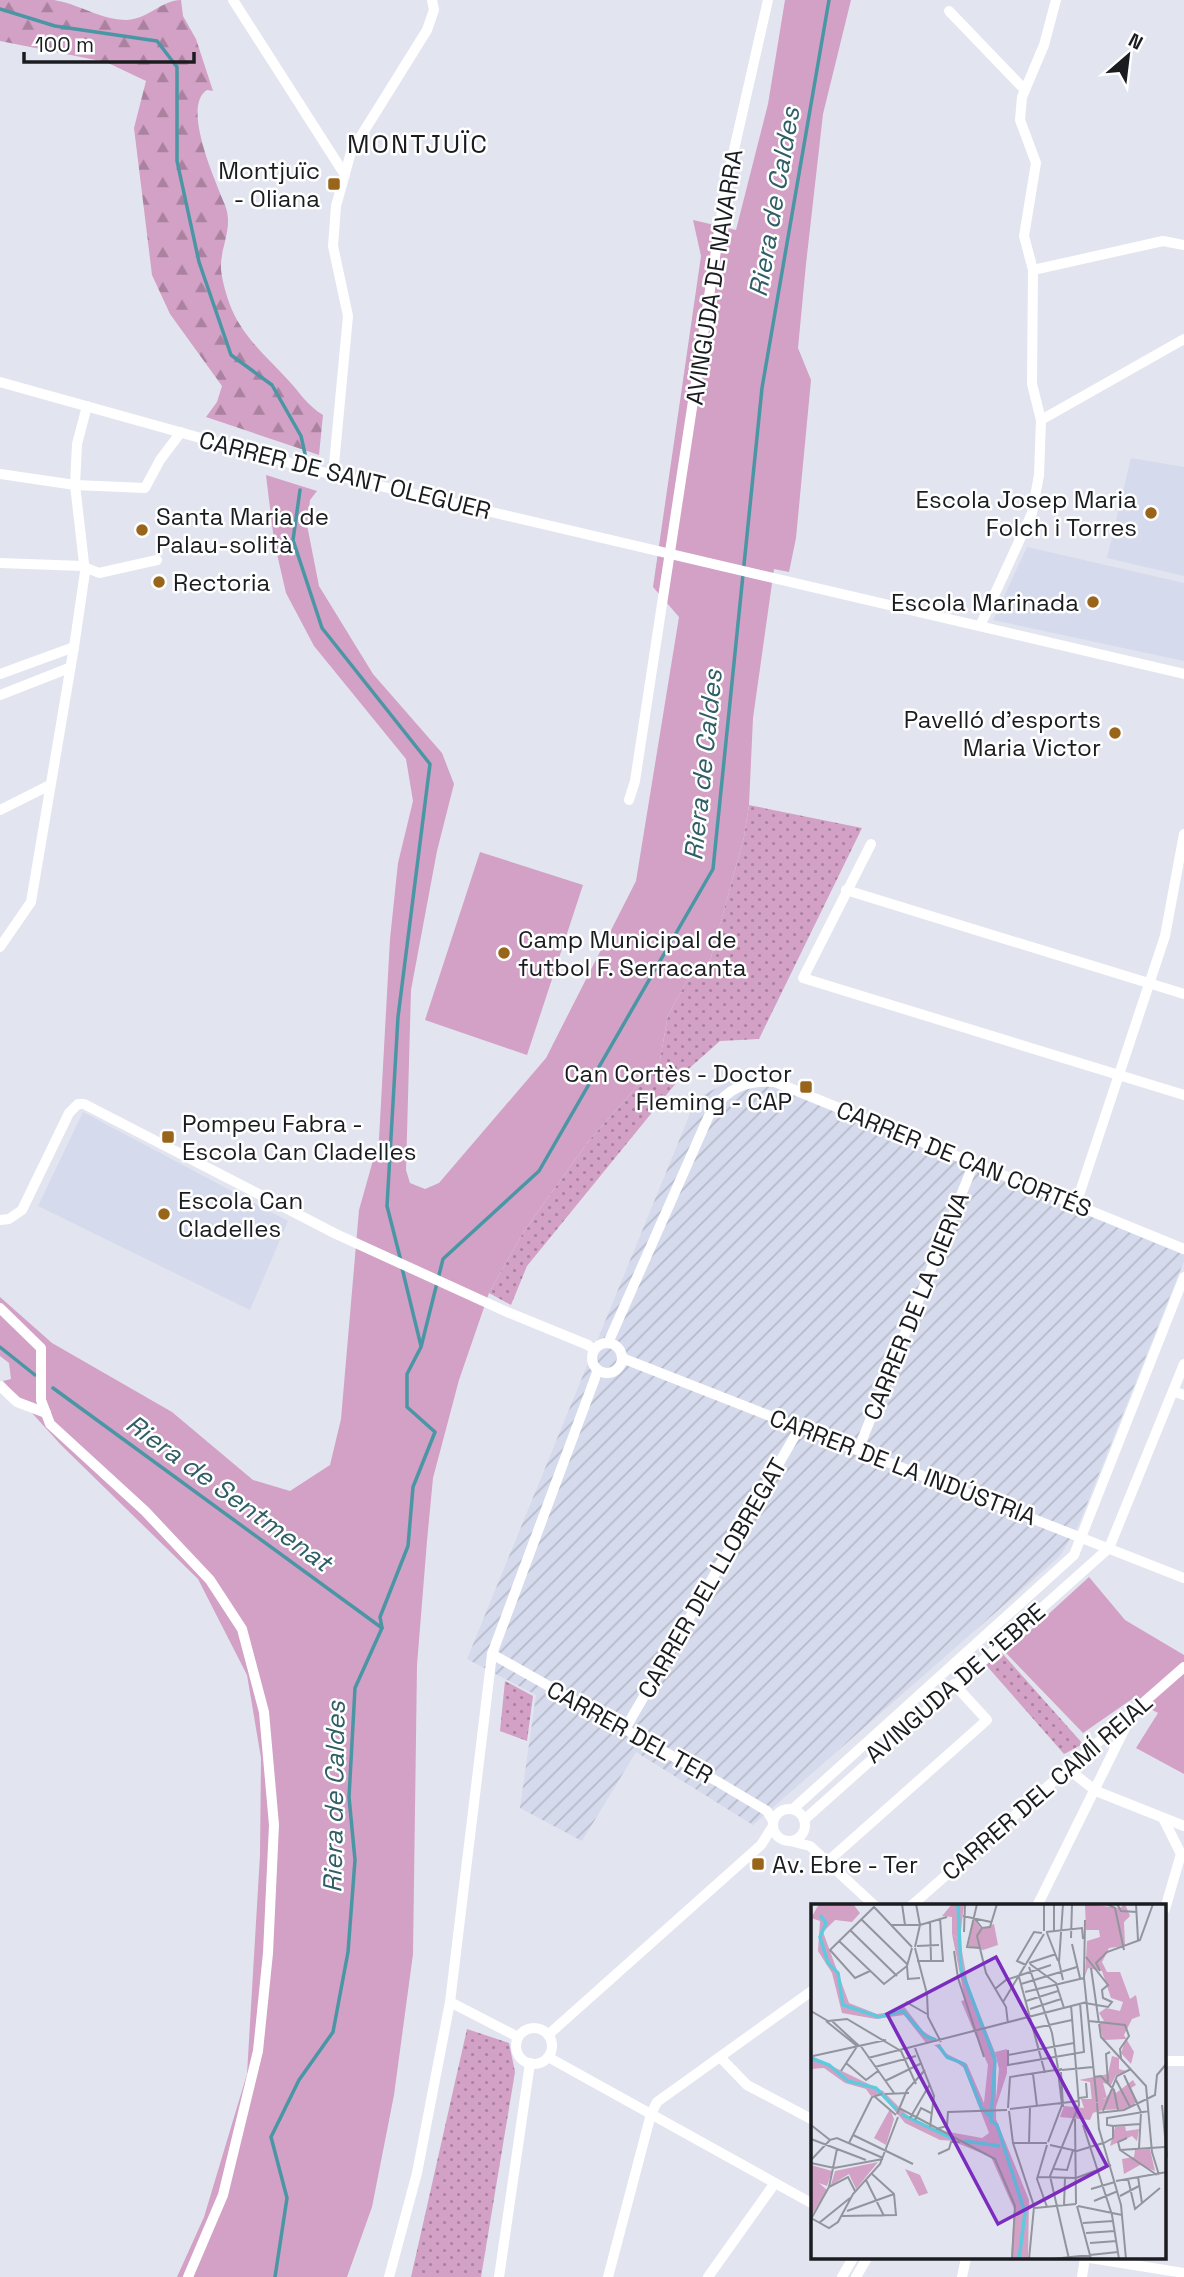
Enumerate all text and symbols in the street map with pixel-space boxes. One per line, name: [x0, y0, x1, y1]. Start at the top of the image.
scale bar: [24, 21, 194, 65]
north arrow: [1093, 21, 1163, 91]
text: N: [1124, 27, 1147, 55]
text: 100 m: [35, 31, 94, 58]
water label: Riera de Caldes: [741, 103, 808, 299]
district label: MONTJUÏC: [347, 127, 489, 161]
street label: AVINGUDA DE NAVARRA: [678, 147, 750, 407]
place label: Montjuïc - Oliana: [218, 155, 320, 214]
marker: Montjuïc - Oliana: [326, 176, 342, 192]
street label: CARRER DE SANT OLEGUER: [196, 424, 494, 526]
place label: Escola Josep Maria Folch i Torres: [916, 484, 1137, 543]
place label: Santa Maria de Palau-solità: [156, 501, 329, 560]
marker: Escola Josep Maria Folch i Torres: [1143, 505, 1159, 521]
marker: Santa Maria de Palau-solità: [134, 522, 150, 538]
place label: Rectoria: [173, 567, 271, 598]
marker: Rectoria: [151, 574, 167, 590]
place label: Escola Marinada: [891, 587, 1079, 618]
marker: Escola Marinada: [1085, 594, 1101, 610]
water label: Riera de Caldes: [676, 667, 730, 862]
place label: Pavelló d'esports Maria Victor: [904, 704, 1101, 763]
marker: Pavelló d'esports Maria Victor: [1107, 725, 1123, 741]
place label: Camp Municipal de futbol F. Serracanta: [518, 924, 747, 983]
marker: Camp Municipal de futbol F. Serracanta: [496, 945, 512, 961]
place label: Can Cortès - Doctor Fleming - CAP: [564, 1058, 792, 1117]
marker: Can Cortès - Doctor Fleming - CAP: [798, 1079, 814, 1095]
street label: CARRER DE CAN CORTÉS: [832, 1094, 1096, 1224]
place label: Pompeu Fabra - Escola Can Cladelles: [182, 1108, 416, 1167]
marker: Pompeu Fabra - Escola Can Cladelles: [160, 1129, 176, 1145]
place label: Escola Can Cladelles: [178, 1185, 303, 1244]
street label: CARRER DE LA CIERVA: [856, 1187, 976, 1425]
marker: Escola Can Cladelles: [156, 1206, 172, 1222]
street label: CARRER DE LA INDÚSTRIA: [765, 1402, 1041, 1532]
water label: Riera de Sentmenat: [119, 1407, 340, 1580]
street label: CARRER DEL LLOBREGAT: [630, 1452, 794, 1704]
street label: AVINGUDA DE L'EBRE: [858, 1596, 1052, 1770]
street label: CARRER DEL TER: [541, 1673, 719, 1791]
street label: CARRER DEL CAMÍ REIAL: [935, 1687, 1159, 1887]
water label: Riera de Caldes: [315, 1700, 353, 1893]
place label: Av. Ebre - Ter: [772, 1849, 918, 1880]
marker: Av. Ebre - Ter: [750, 1856, 766, 1872]
inset map: [811, 1904, 1166, 2260]

